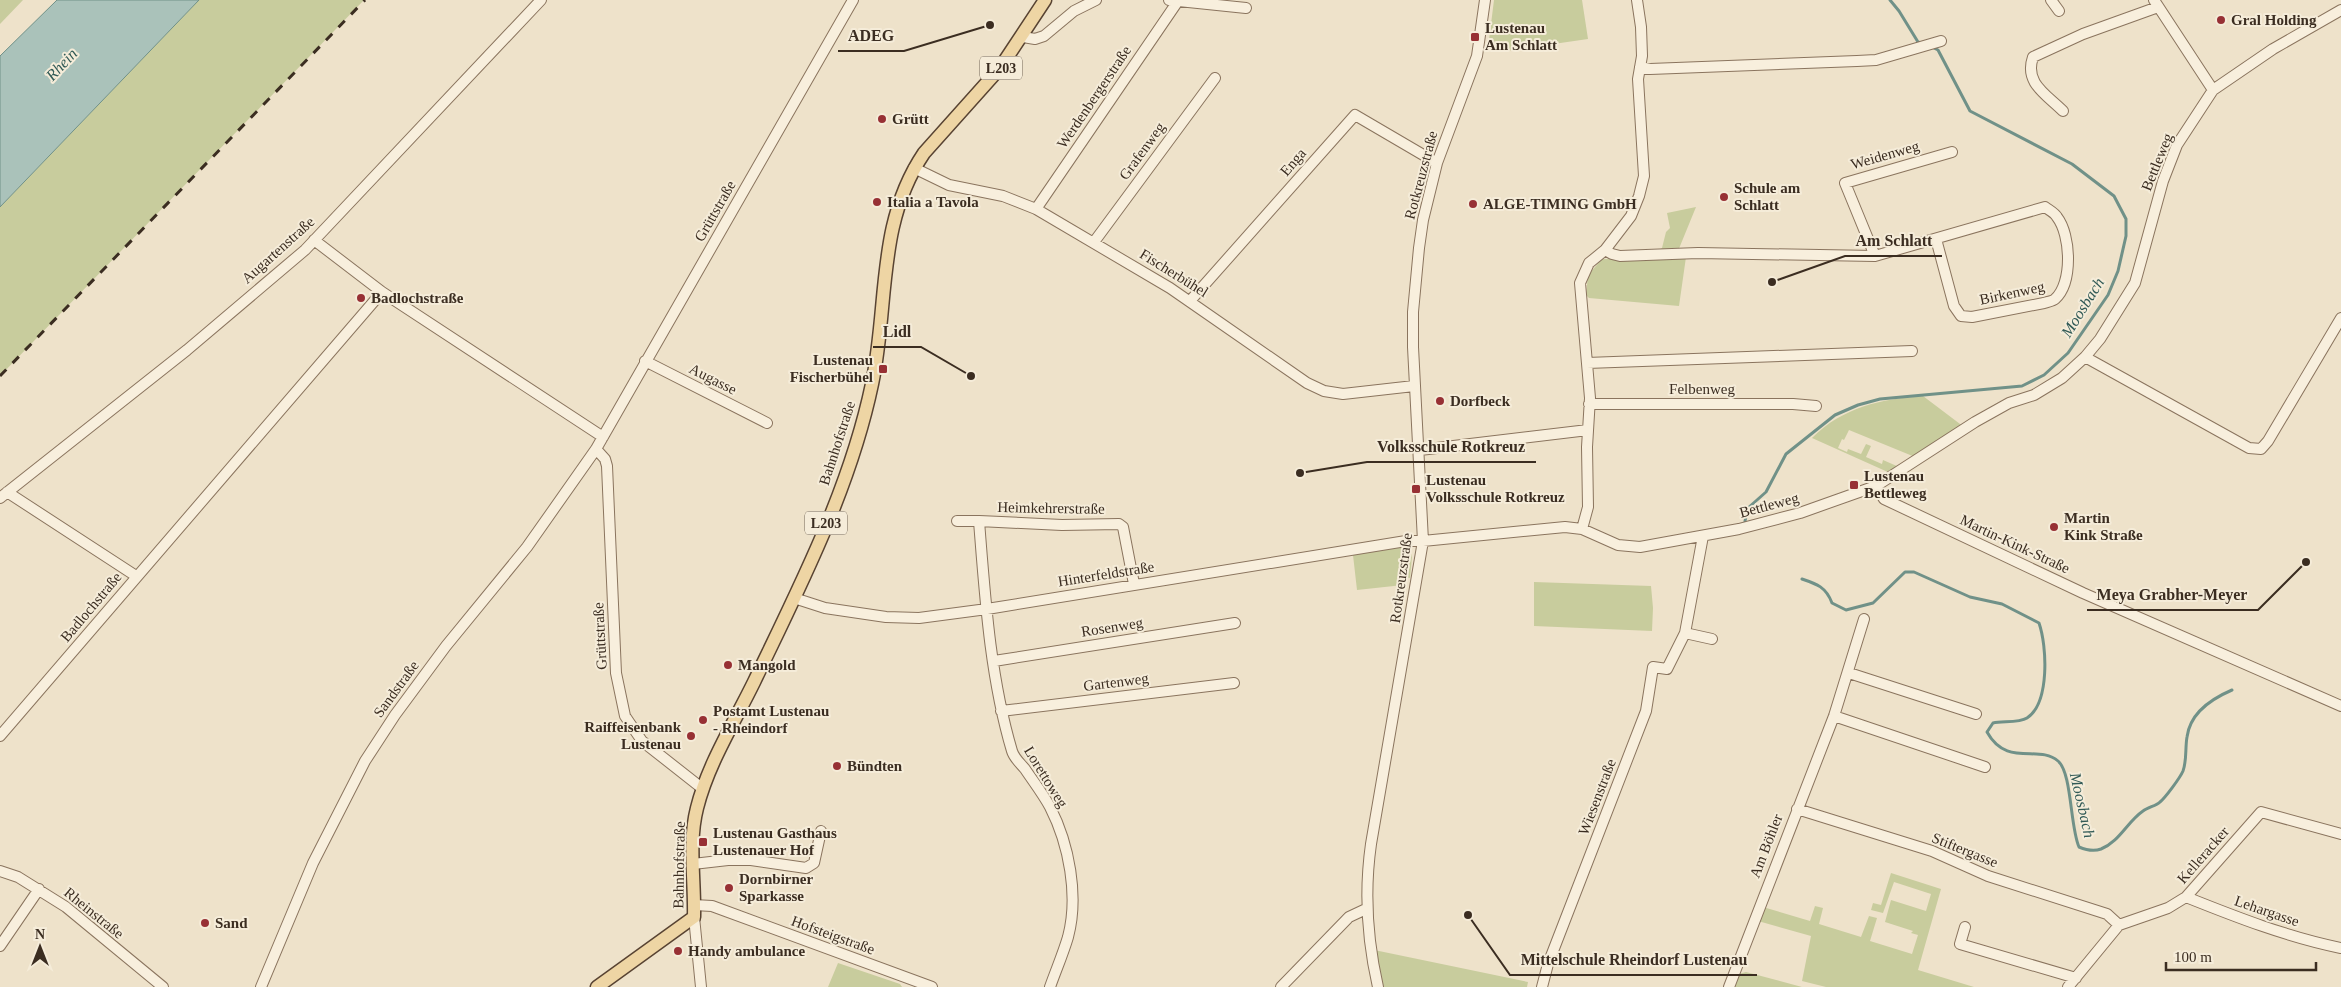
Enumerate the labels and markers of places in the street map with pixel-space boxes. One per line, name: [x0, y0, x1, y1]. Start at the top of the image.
place label: Gral Holding: [2231, 12, 2317, 28]
marker: Gral Holding: [2215, 14, 2227, 26]
callout: ADEG: [838, 20, 904, 51]
place label: Lustenau Am Schlatt: [1485, 20, 1557, 53]
marker: Lustenau Am Schlatt: [1469, 31, 1481, 43]
place label: Grütt: [892, 111, 929, 127]
marker: Grütt: [876, 113, 888, 125]
place label: Schule am Schlatt: [1734, 180, 1801, 213]
marker: Schule am Schlatt: [1718, 191, 1730, 203]
place label: Italia a Tavola: [887, 194, 979, 210]
marker: Italia a Tavola: [871, 196, 883, 208]
place label: ALGE-TIMING GmbH: [1483, 196, 1637, 212]
marker: ALGE-TIMING GmbH: [1467, 198, 1479, 210]
callout: Am Schlatt: [1845, 225, 1942, 256]
place label: Badlochstraße: [371, 290, 464, 306]
marker: Badlochstraße: [355, 292, 367, 304]
callout: Lidl: [873, 316, 921, 347]
place label: Lustenau Fischerbühel: [790, 352, 873, 385]
marker: Lustenau Fischerbühel: [877, 363, 889, 375]
place label: Dorfbeck: [1450, 393, 1511, 409]
marker: Dorfbeck: [1434, 395, 1446, 407]
callout: Volksschule Rotkreuz: [1367, 431, 1536, 462]
place label: Lustenau Bettleweg: [1864, 468, 1927, 501]
place label: Lustenau Volksschule Rotkreuz: [1426, 472, 1565, 505]
marker: Lustenau Bettleweg: [1848, 479, 1860, 491]
marker: Lustenau Volksschule Rotkreuz: [1410, 483, 1422, 495]
place label: Martin Kink Straße: [2064, 510, 2143, 543]
marker: Martin Kink Straße: [2048, 521, 2060, 533]
callout: Meya Grabher-Meyer: [2087, 579, 2258, 610]
place label: Mangold: [738, 657, 796, 673]
marker: Mangold: [722, 659, 734, 671]
place label: Postamt Lustenau - Rheindorf: [713, 703, 829, 736]
marker: Postamt Lustenau - Rheindorf: [697, 714, 709, 726]
place label: Raiffeisenbank Lustenau: [584, 719, 682, 752]
marker: Raiffeisenbank Lustenau: [685, 730, 697, 742]
place label: Bündten: [847, 758, 903, 774]
marker: Bündten: [831, 760, 843, 772]
place label: Lustenau Gasthaus Lustenauer Hof: [713, 825, 837, 858]
marker: Lustenau Gasthaus Lustenauer Hof: [697, 836, 709, 848]
place label: Dornbirner Sparkasse: [739, 871, 814, 904]
marker: Dornbirner Sparkasse: [723, 882, 735, 894]
place label: Sand: [215, 915, 248, 931]
marker: Sand: [199, 917, 211, 929]
place label: Handy ambulance: [688, 943, 805, 959]
callout: Mittelschule Rheindorf Lustenau: [1510, 944, 1757, 975]
marker: Handy ambulance: [672, 945, 684, 957]

